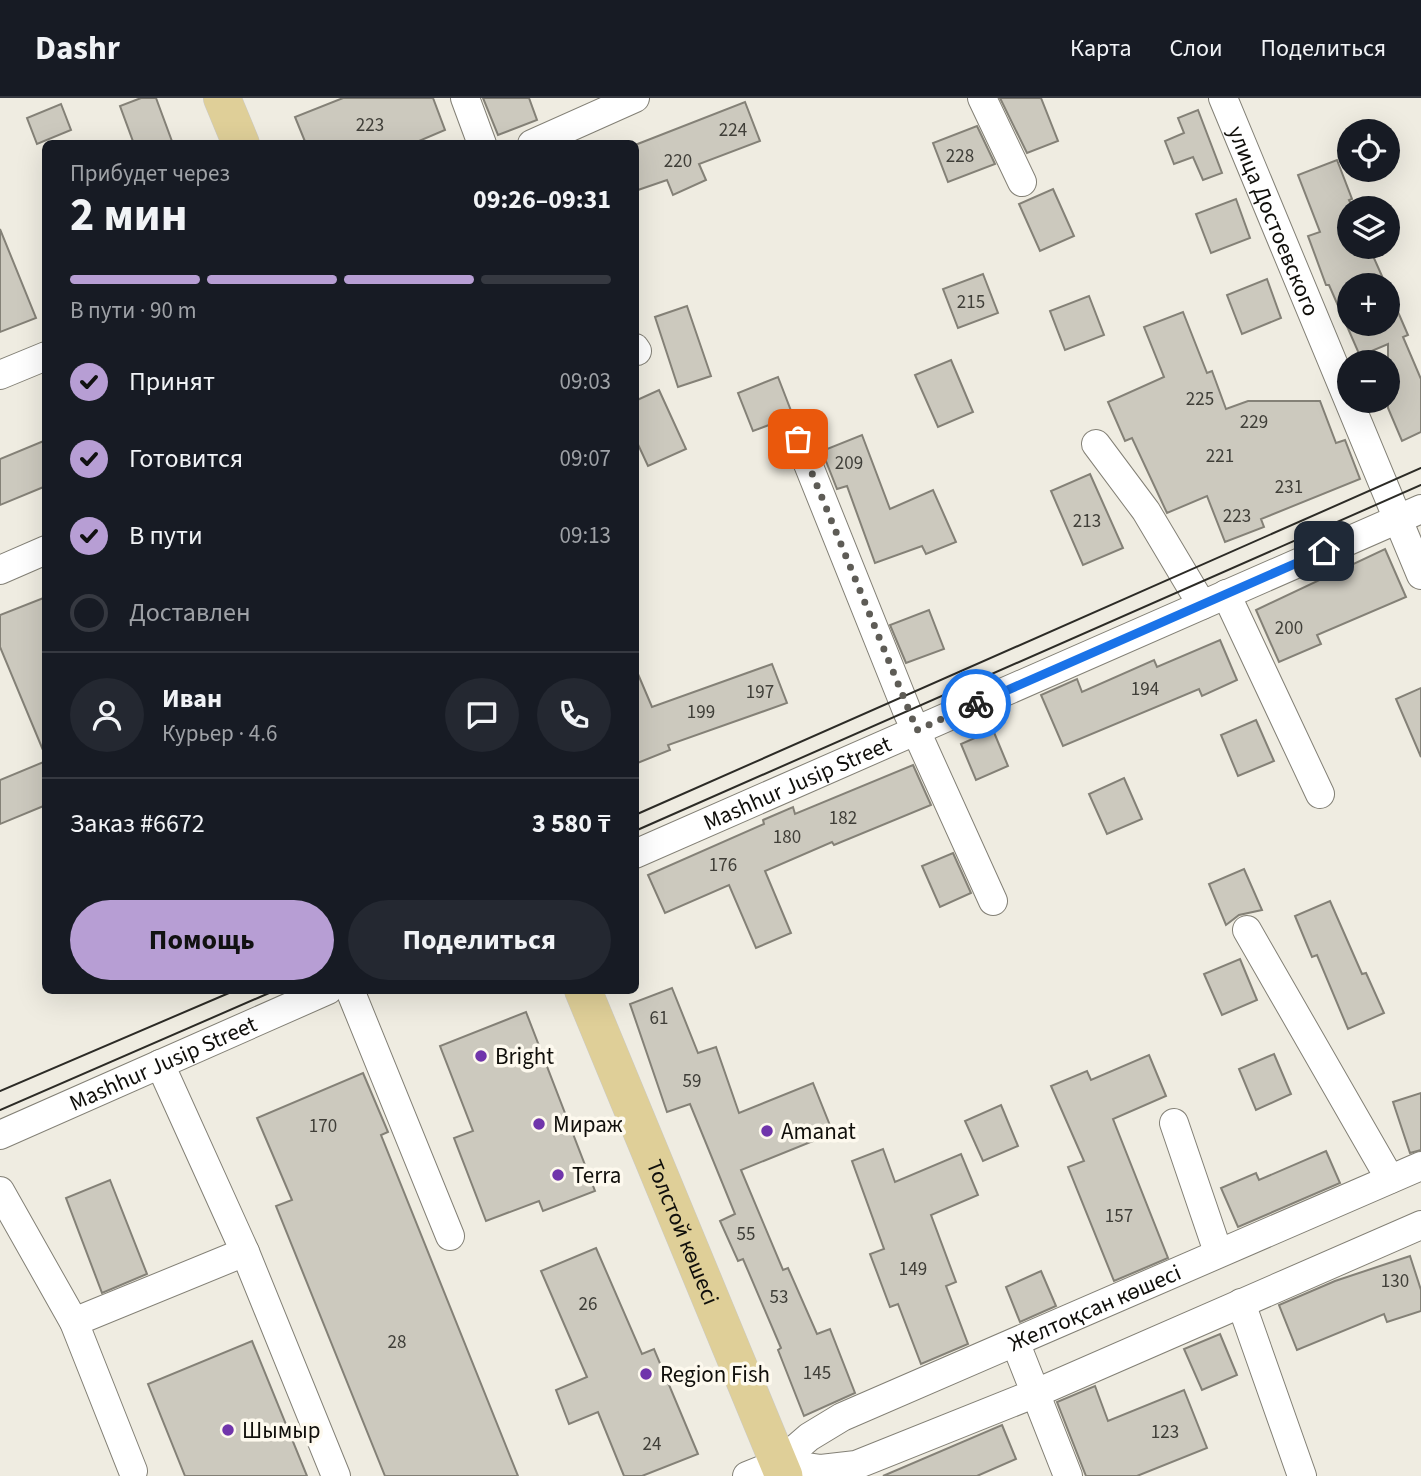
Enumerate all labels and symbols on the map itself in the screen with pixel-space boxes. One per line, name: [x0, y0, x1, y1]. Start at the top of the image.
house number: 223: [356, 112, 384, 139]
house number: 224: [719, 117, 747, 144]
street label: улица Достоевского: [1219, 121, 1328, 321]
house number: 228: [946, 143, 974, 170]
house number: 220: [664, 148, 692, 175]
house number: 215: [957, 289, 985, 316]
house number: 225: [1186, 386, 1214, 413]
pin: [768, 409, 828, 469]
house number: 229: [1240, 409, 1268, 436]
house number: 221: [1206, 443, 1234, 470]
house number: 209: [835, 450, 863, 477]
house number: 231: [1275, 474, 1303, 501]
house number: 223: [1223, 503, 1251, 530]
house number: 213: [1073, 508, 1101, 535]
pin: [1294, 521, 1354, 581]
house number: 200: [1275, 615, 1303, 642]
courier: [941, 669, 1011, 739]
house number: 194: [1131, 676, 1159, 703]
house number: 197: [746, 679, 774, 706]
house number: 199: [687, 699, 715, 726]
street label: Mashhur Jusip Street: [698, 728, 897, 839]
house number: 182: [829, 805, 857, 832]
house number: 180: [773, 824, 801, 851]
house number: 176: [709, 852, 737, 879]
house number: 61: [650, 1005, 668, 1032]
street label: Mashhur Jusip Street: [64, 1007, 262, 1119]
place label: Bright: [495, 1040, 554, 1073]
marker: Bright: [473, 1048, 489, 1064]
house number: 59: [683, 1068, 701, 1095]
place label: Мираж: [553, 1108, 623, 1141]
house number: 170: [309, 1113, 337, 1140]
place label: Amanat: [781, 1115, 856, 1148]
marker: Мираж: [531, 1116, 547, 1132]
marker: Amanat: [759, 1123, 775, 1139]
street label: Толстой көшесі: [638, 1155, 727, 1310]
place label: Terra: [572, 1159, 621, 1192]
marker: Terra: [550, 1167, 566, 1183]
house number: 157: [1105, 1203, 1133, 1230]
house number: 55: [737, 1221, 755, 1248]
house number: 149: [899, 1256, 927, 1283]
street label: Желтоқсан көшесі: [1003, 1256, 1186, 1360]
house number: 130: [1381, 1268, 1409, 1295]
house number: 53: [770, 1284, 788, 1311]
house number: 26: [579, 1291, 597, 1318]
house number: 28: [388, 1329, 406, 1356]
place label: Region Fish: [660, 1358, 770, 1391]
house number: 145: [803, 1360, 831, 1387]
marker: Region Fish: [638, 1366, 654, 1382]
place label: Шымыр: [242, 1414, 321, 1447]
house number: 123: [1151, 1419, 1179, 1446]
marker: Шымыр: [220, 1422, 236, 1438]
house number: 24: [643, 1431, 661, 1458]

